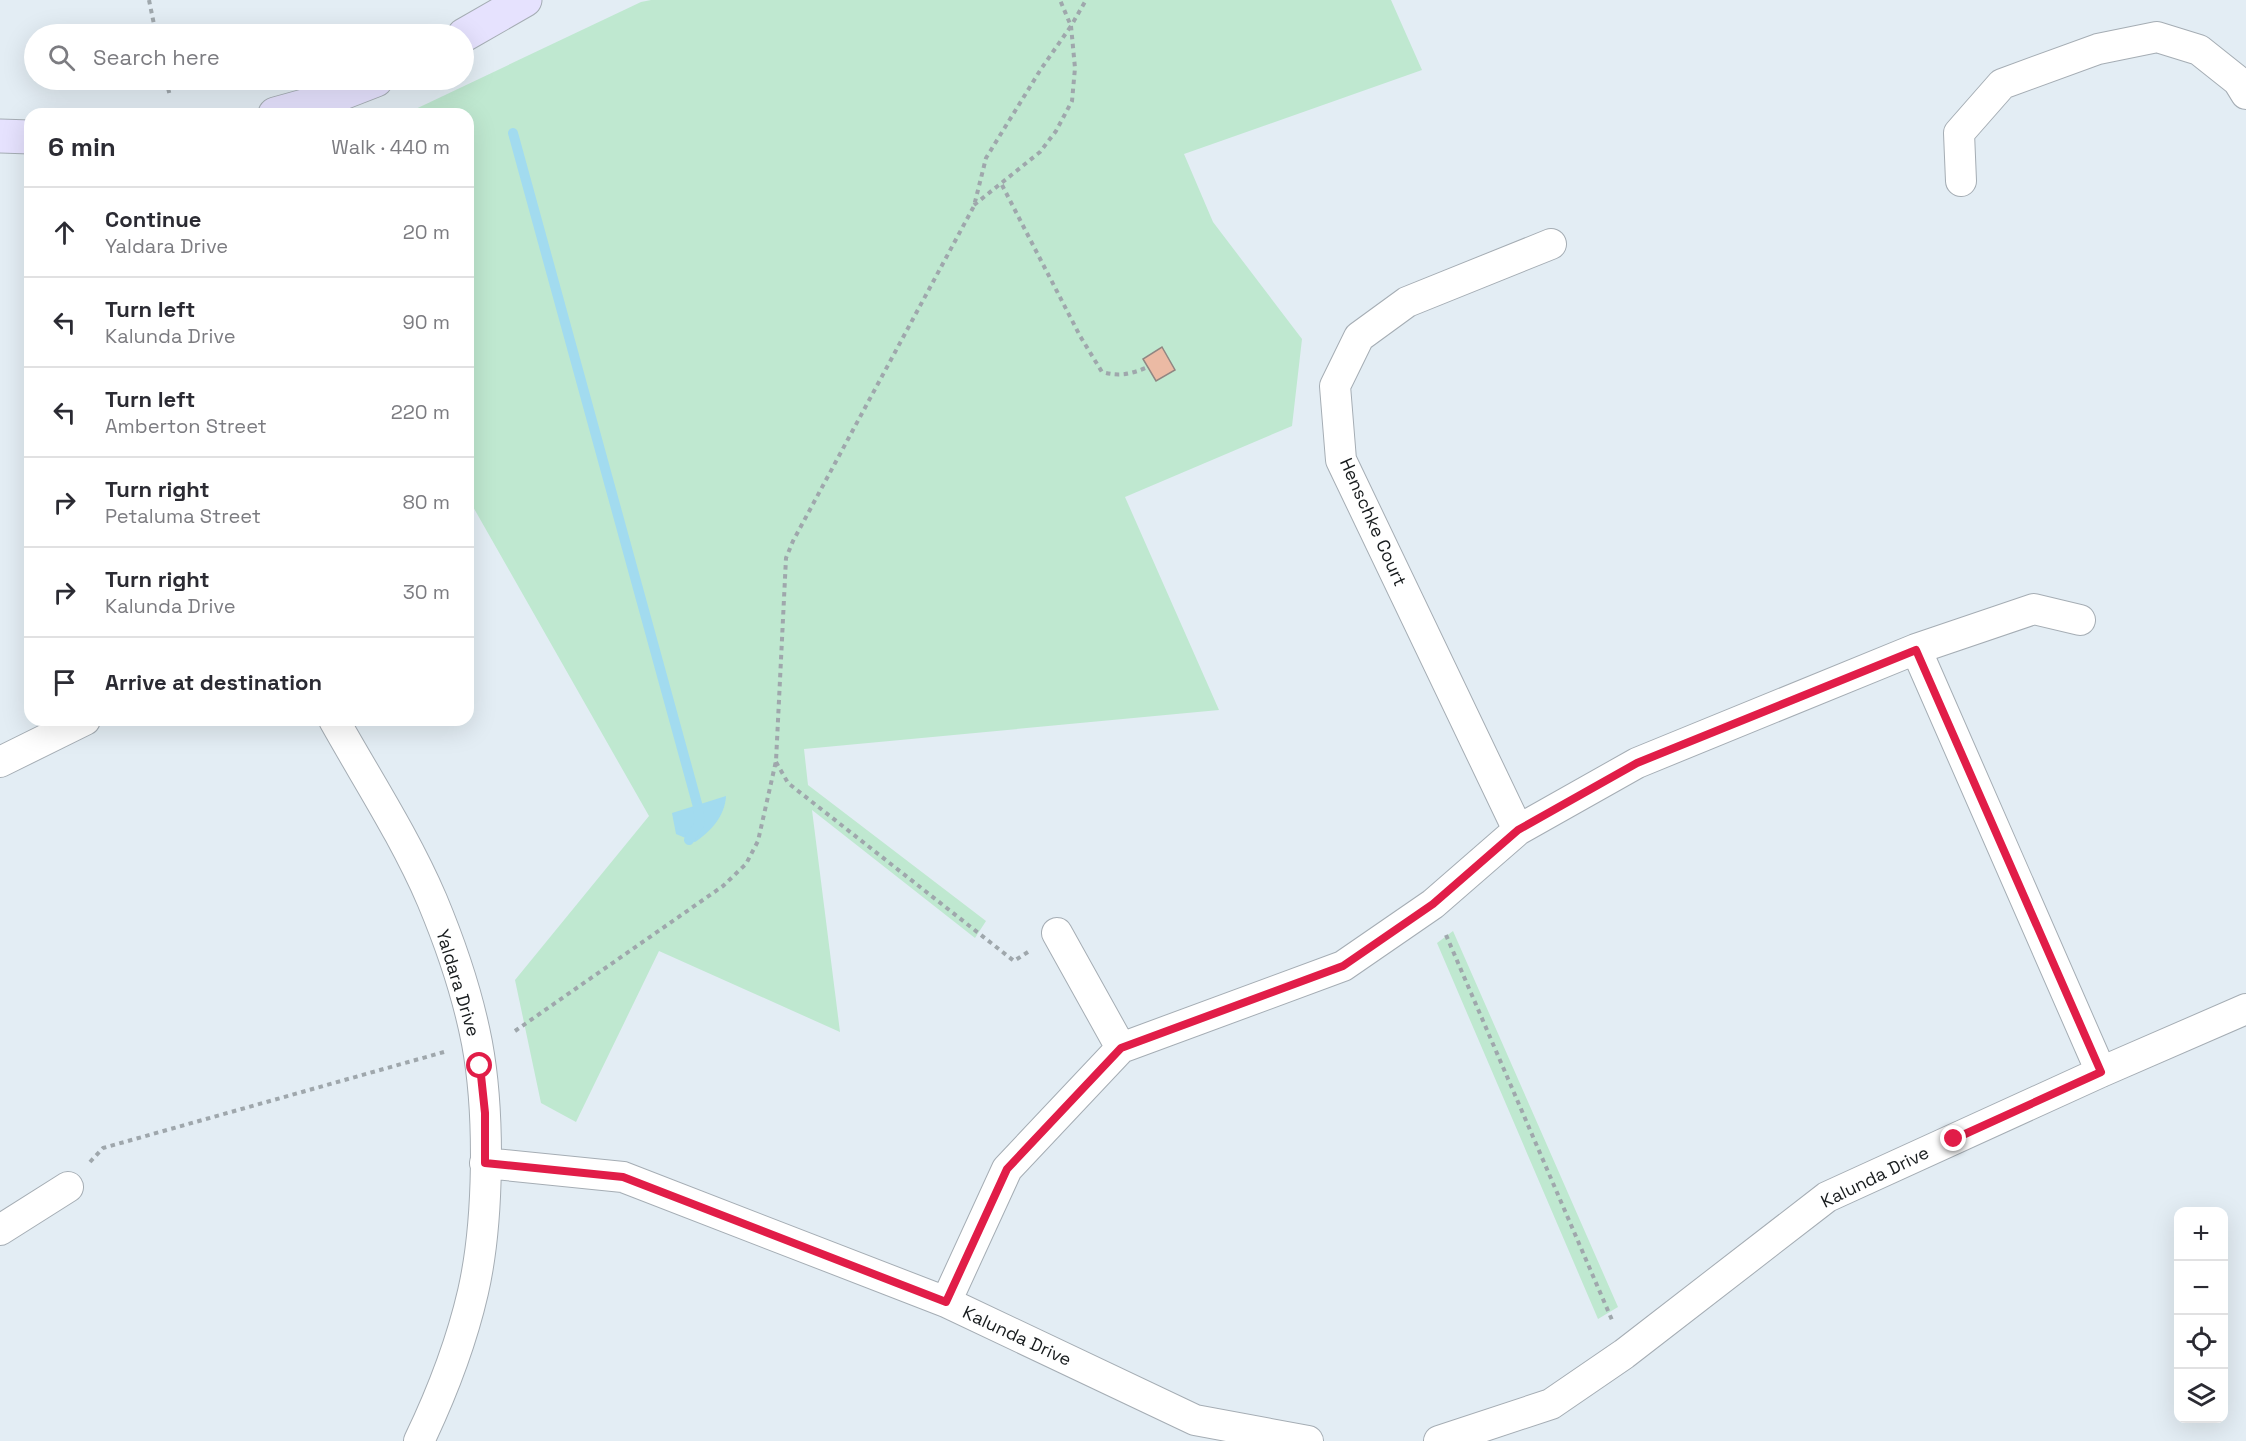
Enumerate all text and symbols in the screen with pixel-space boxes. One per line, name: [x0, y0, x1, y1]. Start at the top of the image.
search box: [24, 24, 474, 90]
icon: search: [45, 41, 78, 74]
text: Search here: [93, 43, 220, 71]
text: 6 min: [48, 130, 116, 164]
text: Walk · 440 m: [331, 134, 450, 160]
text: Continue: [105, 205, 201, 233]
icon: ahead: [48, 216, 81, 249]
text: 20 m: [403, 219, 450, 245]
text: Yaldara Drive: [105, 233, 228, 259]
text: Turn left: [105, 295, 195, 323]
icon: left: [48, 306, 81, 339]
text: 90 m: [403, 309, 450, 335]
text: Kalunda Drive: [105, 323, 236, 349]
text: Turn left: [105, 385, 195, 413]
icon: left: [48, 396, 81, 429]
text: 220 m: [391, 399, 450, 425]
text: Amberton Street: [105, 413, 267, 439]
street label: Henschke Court: [1335, 454, 1412, 590]
text: Turn right: [105, 475, 210, 503]
icon: right: [48, 486, 81, 519]
text: 80 m: [402, 489, 450, 515]
text: Petaluma Street: [105, 503, 261, 529]
text: Turn right: [105, 565, 210, 593]
icon: right: [48, 576, 81, 609]
text: 30 m: [403, 579, 450, 605]
text: Kalunda Drive: [105, 593, 236, 619]
icon: arrive: [48, 666, 81, 699]
text: Arrive at destination: [105, 668, 322, 696]
street label: Yaldara Drive: [431, 927, 486, 1039]
route start: [466, 1052, 492, 1078]
route end: [1940, 1125, 1966, 1151]
street label: Kalunda Drive: [1817, 1140, 1933, 1213]
map controls: [2174, 1207, 2228, 1423]
button: +: [2174, 1207, 2228, 1261]
button: −: [2174, 1261, 2228, 1315]
street label: Kalunda Drive: [959, 1300, 1075, 1371]
button: locate: [2174, 1315, 2228, 1369]
button: layers: [2174, 1369, 2228, 1423]

